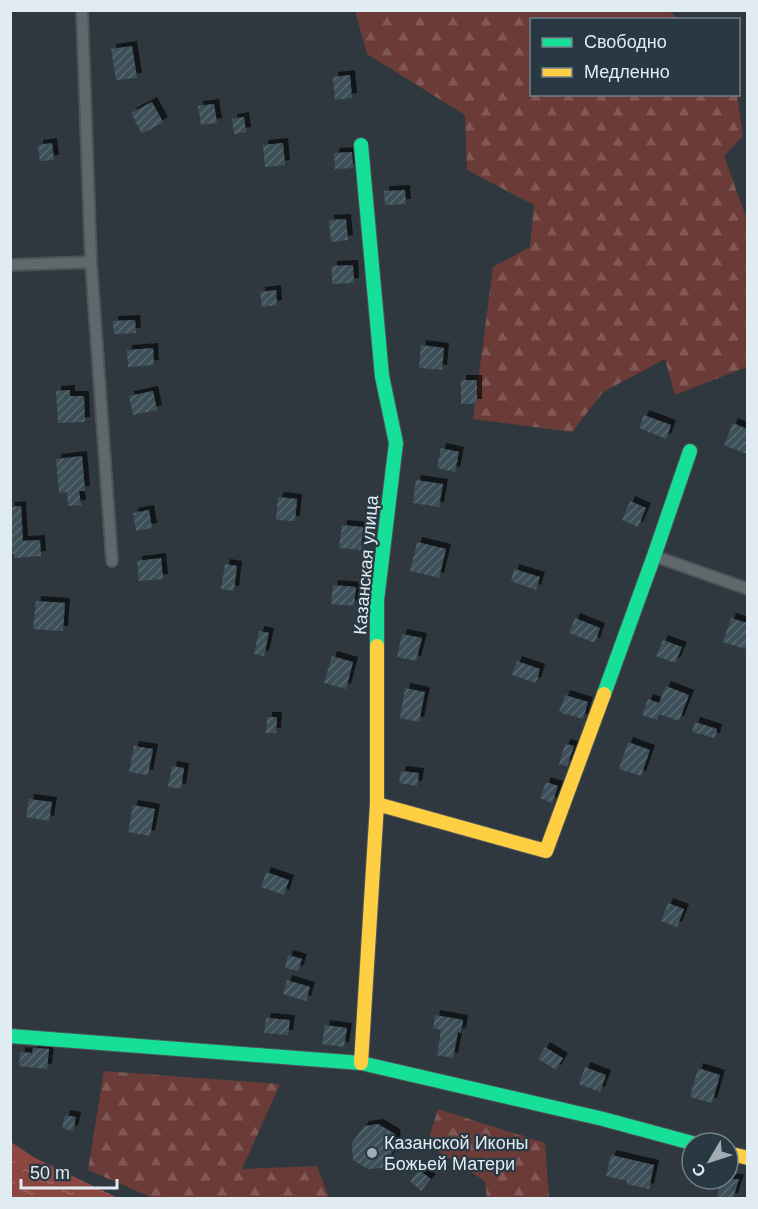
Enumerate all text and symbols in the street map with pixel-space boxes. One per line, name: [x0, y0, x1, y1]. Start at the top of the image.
legend: [530, 18, 740, 96]
text: Свободно: [584, 32, 667, 52]
text: Медленно: [584, 62, 670, 82]
street label: Казанская улица: [350, 493, 382, 636]
north arrow: [680, 1131, 740, 1191]
place label: Казанской Иконы Божьей Матери: [384, 1133, 529, 1174]
marker: Казанской Иконы Божьей Матери: [365, 1146, 379, 1160]
scale bar: [21, 1152, 117, 1190]
text: С: [688, 1160, 709, 1180]
text: 50 m: [30, 1163, 70, 1183]

